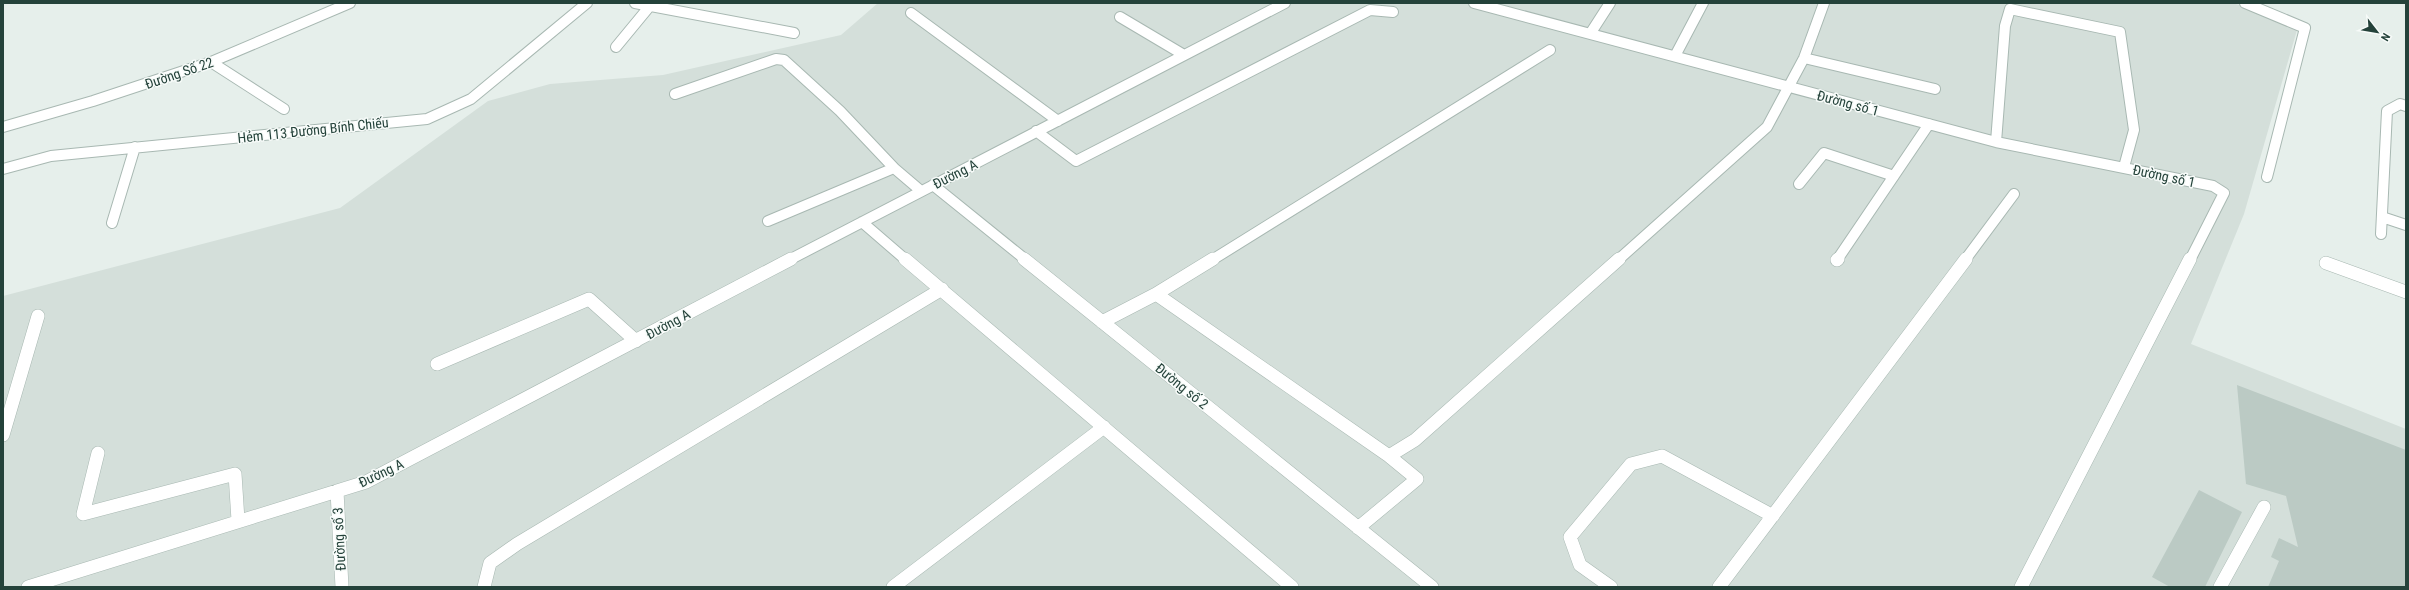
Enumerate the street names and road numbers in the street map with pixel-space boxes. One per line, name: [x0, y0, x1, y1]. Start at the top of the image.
street label: Đường Số 22: [143, 54, 215, 92]
street label: Đường số 1: [1815, 87, 1881, 119]
street label: Hẻm 113 Đường Bính Chiếu: [237, 114, 389, 146]
street label: Đường A: [930, 156, 980, 192]
street label: Đường số 1: [2131, 162, 2197, 190]
street label: Đường A: [643, 306, 693, 342]
street label: Đường số 2: [1152, 360, 1212, 412]
street label: Đường A: [356, 456, 406, 490]
street label: Đường số 3: [329, 507, 349, 571]

